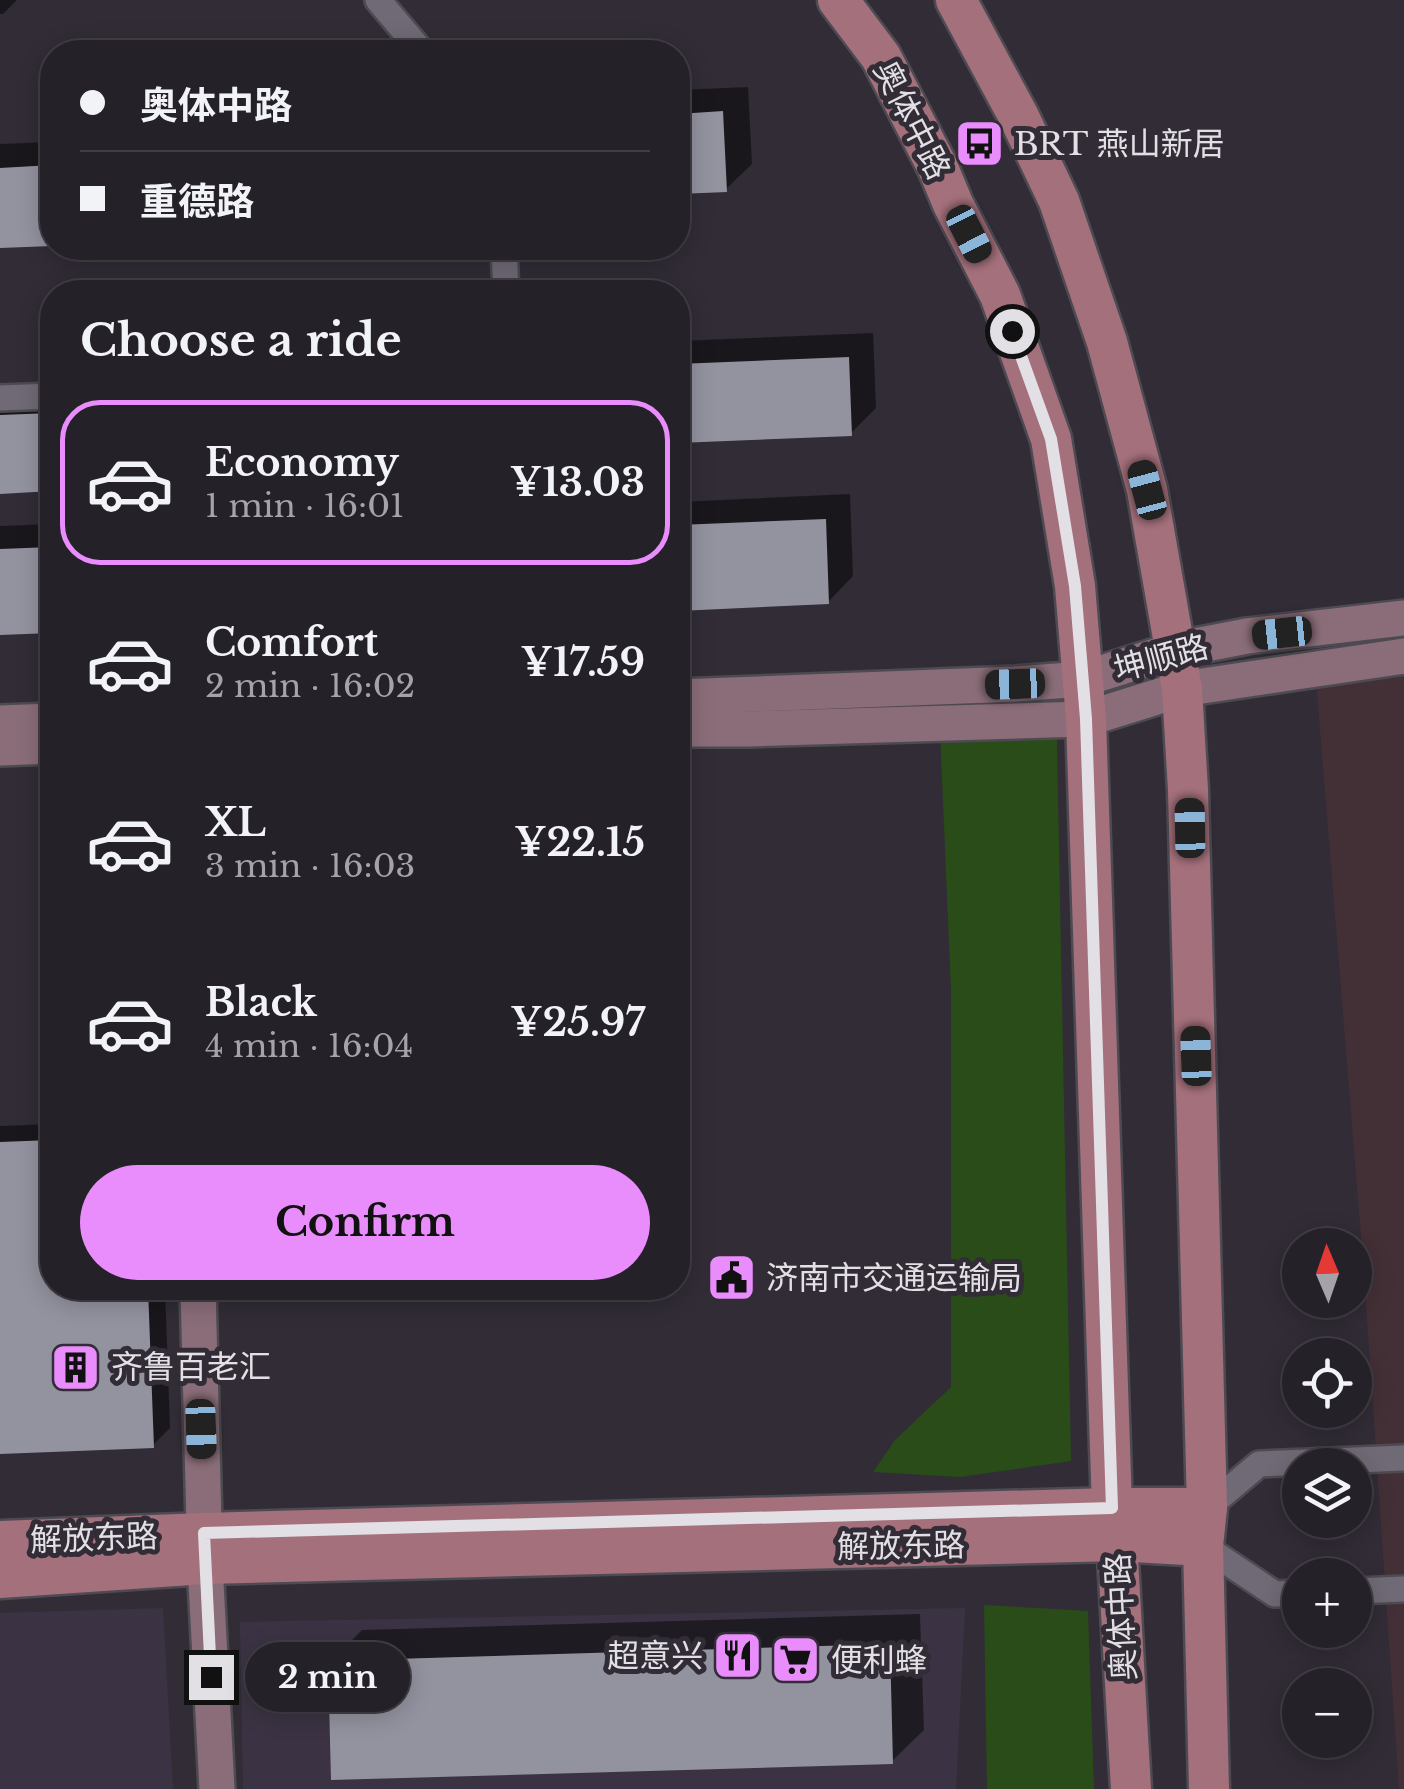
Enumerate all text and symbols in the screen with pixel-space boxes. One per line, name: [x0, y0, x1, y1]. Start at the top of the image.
street label: 奥体中路: [865, 54, 959, 186]
text: 奥体中路: [140, 82, 292, 129]
bus stop icon: BRT 燕山新居: [953, 118, 1005, 170]
place label: BRT 燕山新居: [1014, 124, 1225, 164]
text: 重德路: [140, 178, 254, 225]
car: [942, 200, 996, 268]
route start: [990, 309, 1035, 354]
text: Choose a ride: [80, 312, 402, 368]
icon: car: [85, 438, 175, 528]
text: Economy: [205, 439, 399, 486]
car: [1125, 457, 1169, 523]
text: ¥13.03: [510, 459, 645, 506]
text: 1 min · 16:01: [205, 486, 404, 526]
car: [1251, 615, 1313, 651]
icon: car: [85, 618, 175, 708]
text: Comfort: [205, 619, 378, 666]
street label: 坤顺路: [1109, 626, 1213, 690]
text: ¥17.59: [521, 639, 645, 686]
text: 2 min · 16:02: [205, 666, 415, 706]
car: [984, 668, 1046, 700]
icon: car: [85, 798, 175, 888]
car: [1174, 798, 1206, 858]
text: XL: [205, 799, 266, 846]
text: ¥22.15: [514, 819, 645, 866]
text: 3 min · 16:03: [205, 846, 415, 886]
icon: car: [85, 978, 175, 1068]
text: Black: [205, 979, 317, 1026]
text: ¥25.97: [510, 999, 645, 1046]
car: [1180, 1025, 1212, 1087]
text: 4 min · 16:04: [205, 1026, 413, 1066]
button: Confirm: [80, 1165, 650, 1280]
north arrow: [1282, 1228, 1372, 1318]
map controls: [1282, 1228, 1372, 1758]
public building icon: 济南市交通运输局: [705, 1252, 757, 1304]
place label: 济南市交通运输局: [766, 1258, 1022, 1298]
button: locate: [1282, 1338, 1372, 1428]
building icon: 齐鲁百老汇: [50, 1341, 102, 1393]
place label: 齐鲁百老汇: [111, 1347, 271, 1387]
car: [185, 1398, 217, 1460]
button: layers: [1282, 1448, 1372, 1538]
street label: 解放东路: [29, 1516, 159, 1560]
street label: 解放东路: [837, 1525, 965, 1567]
street label: 奥体中路: [1098, 1552, 1144, 1682]
button: +: [1282, 1558, 1372, 1648]
restaurant icon: 超意兴: [712, 1630, 764, 1682]
supermarket icon: 便利蜂: [770, 1634, 822, 1686]
place label: 超意兴: [607, 1636, 703, 1676]
place label: 便利蜂: [831, 1640, 927, 1680]
callout: 2 min: [246, 1642, 411, 1712]
route end: [189, 1655, 234, 1700]
text: 2 min: [278, 1657, 377, 1697]
button: −: [1282, 1668, 1372, 1758]

